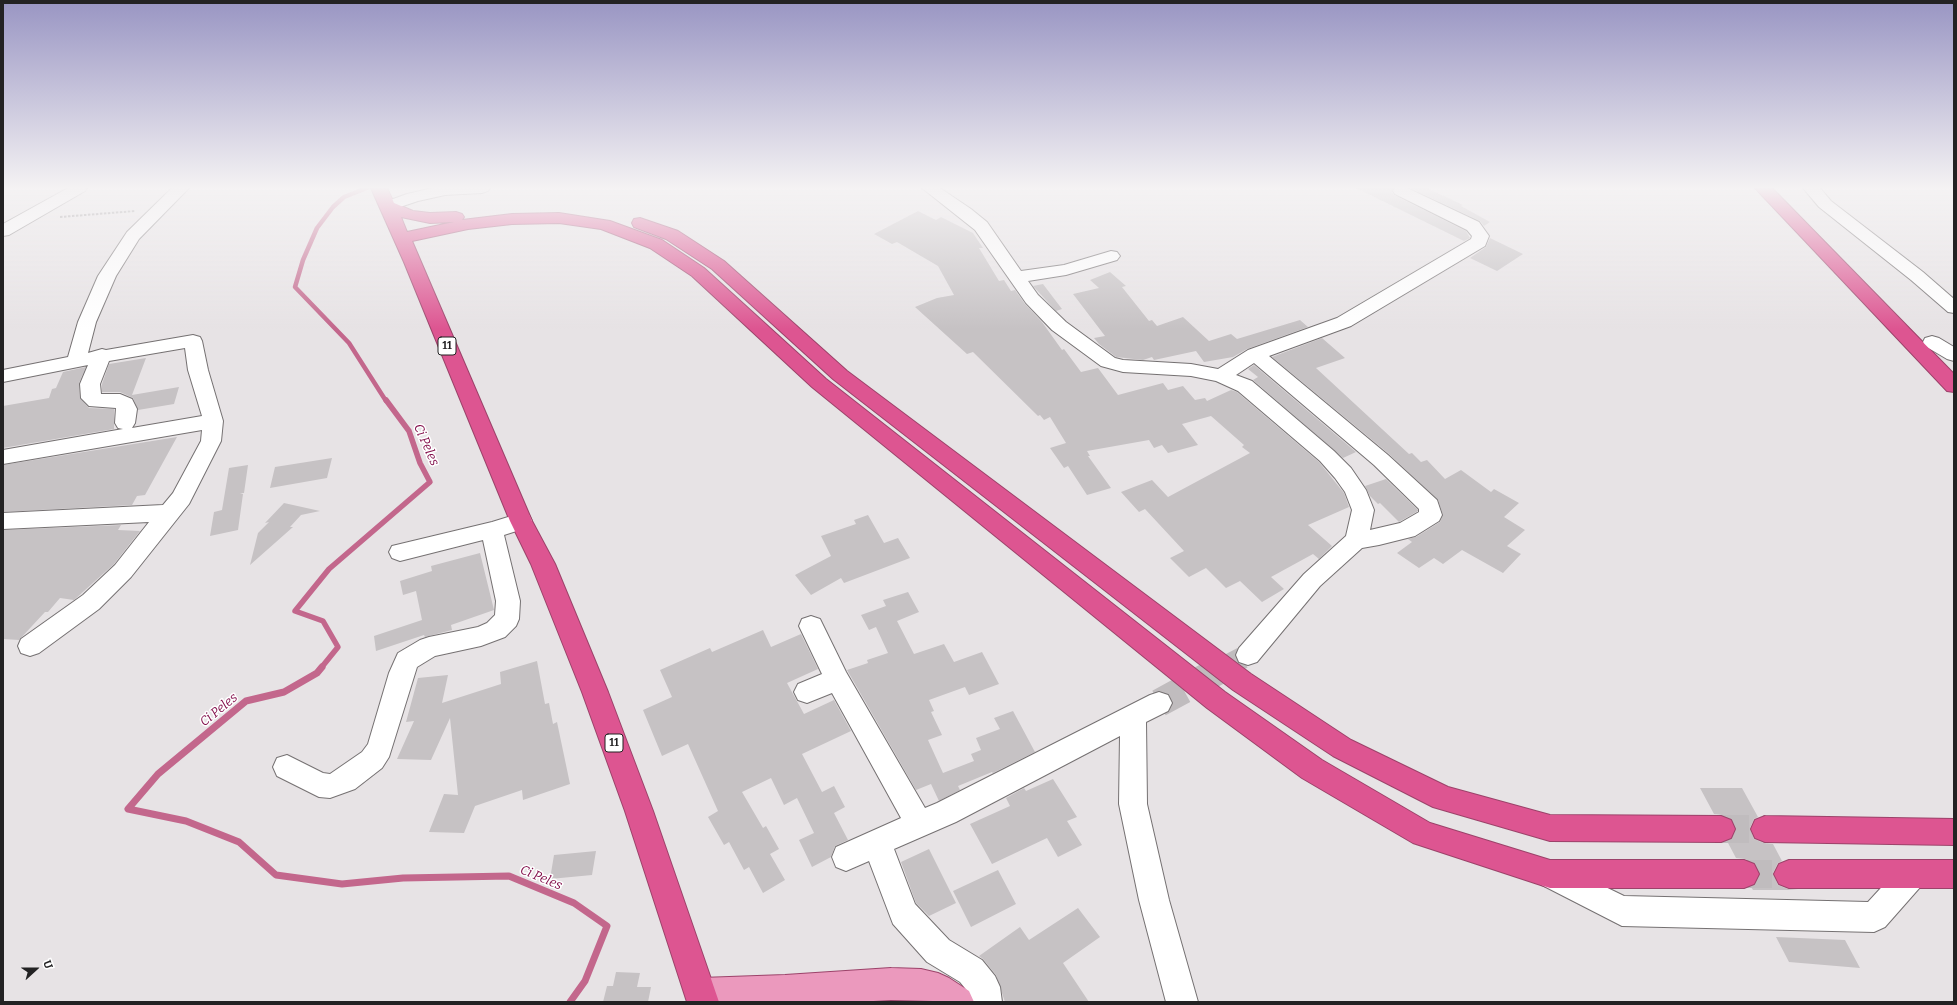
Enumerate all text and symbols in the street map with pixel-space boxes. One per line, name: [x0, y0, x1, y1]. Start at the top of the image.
road number: 11: [438, 337, 456, 355]
water label: Ci Peles: [410, 422, 442, 468]
water label: Ci Peles: [197, 690, 241, 730]
road number: 11: [605, 734, 623, 752]
water label: Ci Peles: [518, 862, 564, 894]
north arrow: [16, 949, 56, 989]
text: U: [40, 958, 55, 971]

